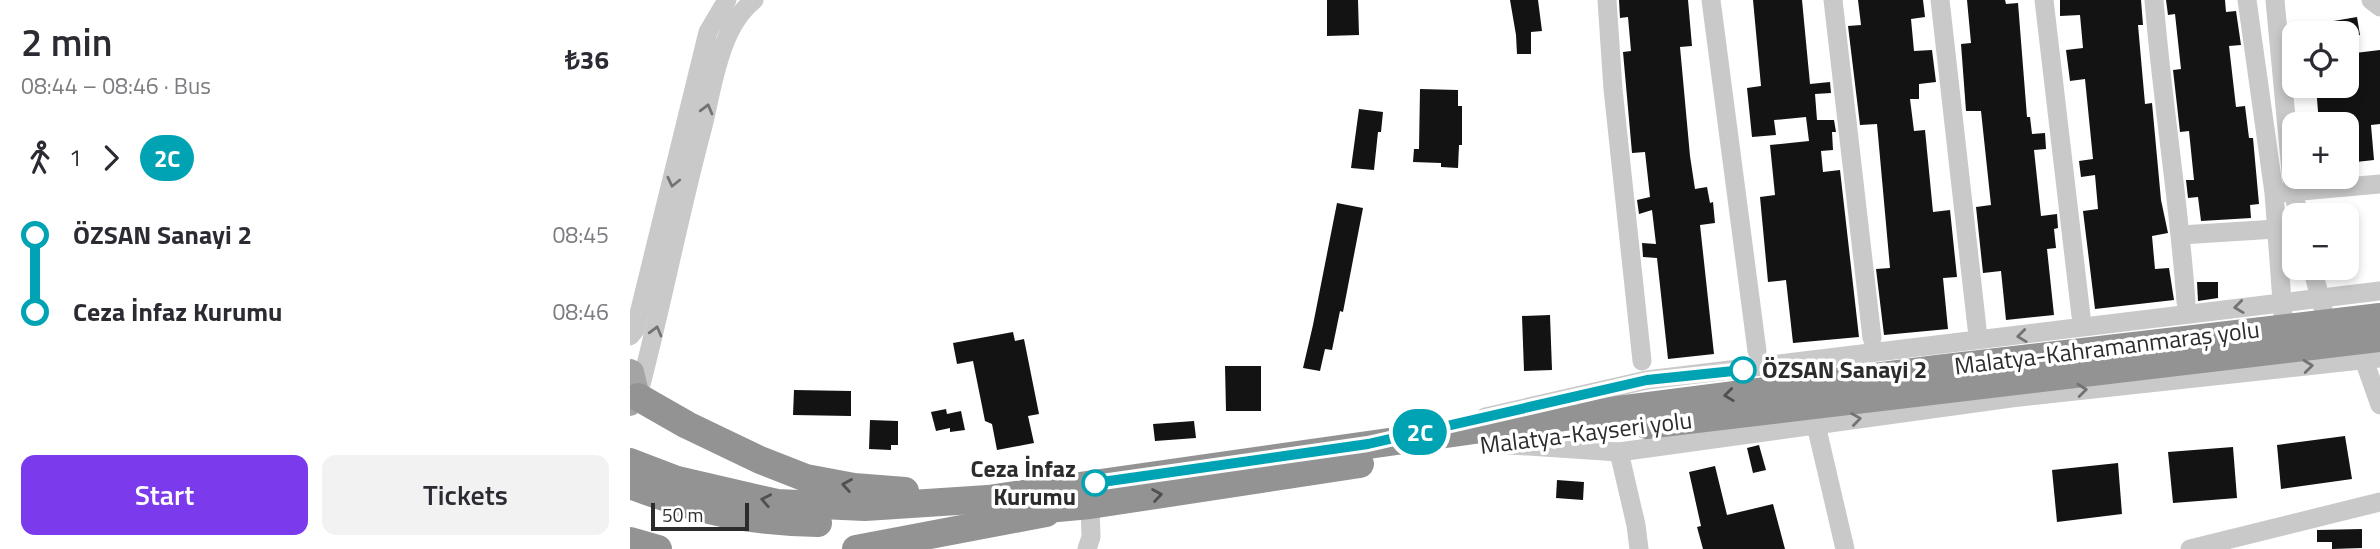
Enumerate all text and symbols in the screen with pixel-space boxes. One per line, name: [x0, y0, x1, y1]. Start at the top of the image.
text: 2 min: [21, 13, 112, 71]
map controls: [2282, 21, 2359, 280]
button: locate: [2282, 21, 2359, 98]
text: ₺36: [565, 40, 609, 79]
text: 08:44 – 08:46 · Bus: [21, 68, 211, 103]
one-way arrow: [699, 103, 713, 115]
button: +: [2282, 112, 2359, 189]
icon: walk: [21, 139, 59, 177]
icon: forward: [92, 139, 130, 177]
text: 1: [69, 140, 82, 175]
text: 2C: [154, 140, 180, 176]
one-way arrow: [666, 175, 681, 187]
button: −: [2282, 203, 2359, 280]
text: ÖZSAN Sanayi 2: [73, 215, 252, 254]
text: 08:45: [552, 217, 609, 252]
text: Ceza İnfaz Kurumu: [73, 292, 282, 331]
text: 08:46: [552, 294, 609, 329]
one-way arrow: [2233, 300, 2245, 315]
street label: Malatya-Kahramanmaraş yolu: [1952, 310, 2262, 384]
one-way arrow: [648, 325, 662, 337]
one-way arrow: [2016, 328, 2028, 343]
place label: ÖZSAN Sanayi 2: [1762, 351, 1927, 387]
marker: ÖZSAN Sanayi 2: [1730, 357, 1756, 383]
one-way arrow: [2303, 359, 2314, 374]
one-way arrow: [2076, 383, 2087, 398]
one-way arrow: [1723, 388, 1734, 403]
street label: Malatya-Kayseri yolu: [1478, 401, 1694, 463]
line badge: 2C: [1388, 409, 1452, 455]
one-way arrow: [1850, 412, 1862, 427]
text: 2C: [1407, 414, 1433, 450]
place label: Ceza İnfaz Kurumu: [971, 450, 1076, 514]
button: Start: [21, 455, 308, 535]
button: Tickets: [322, 455, 609, 535]
marker: Ceza İnfaz Kurumu: [1082, 470, 1108, 496]
one-way arrow: [841, 478, 853, 493]
one-way arrow: [1152, 488, 1163, 503]
one-way arrow: [760, 494, 772, 509]
scale bar: [651, 500, 749, 532]
text: 50 m: [662, 500, 703, 529]

